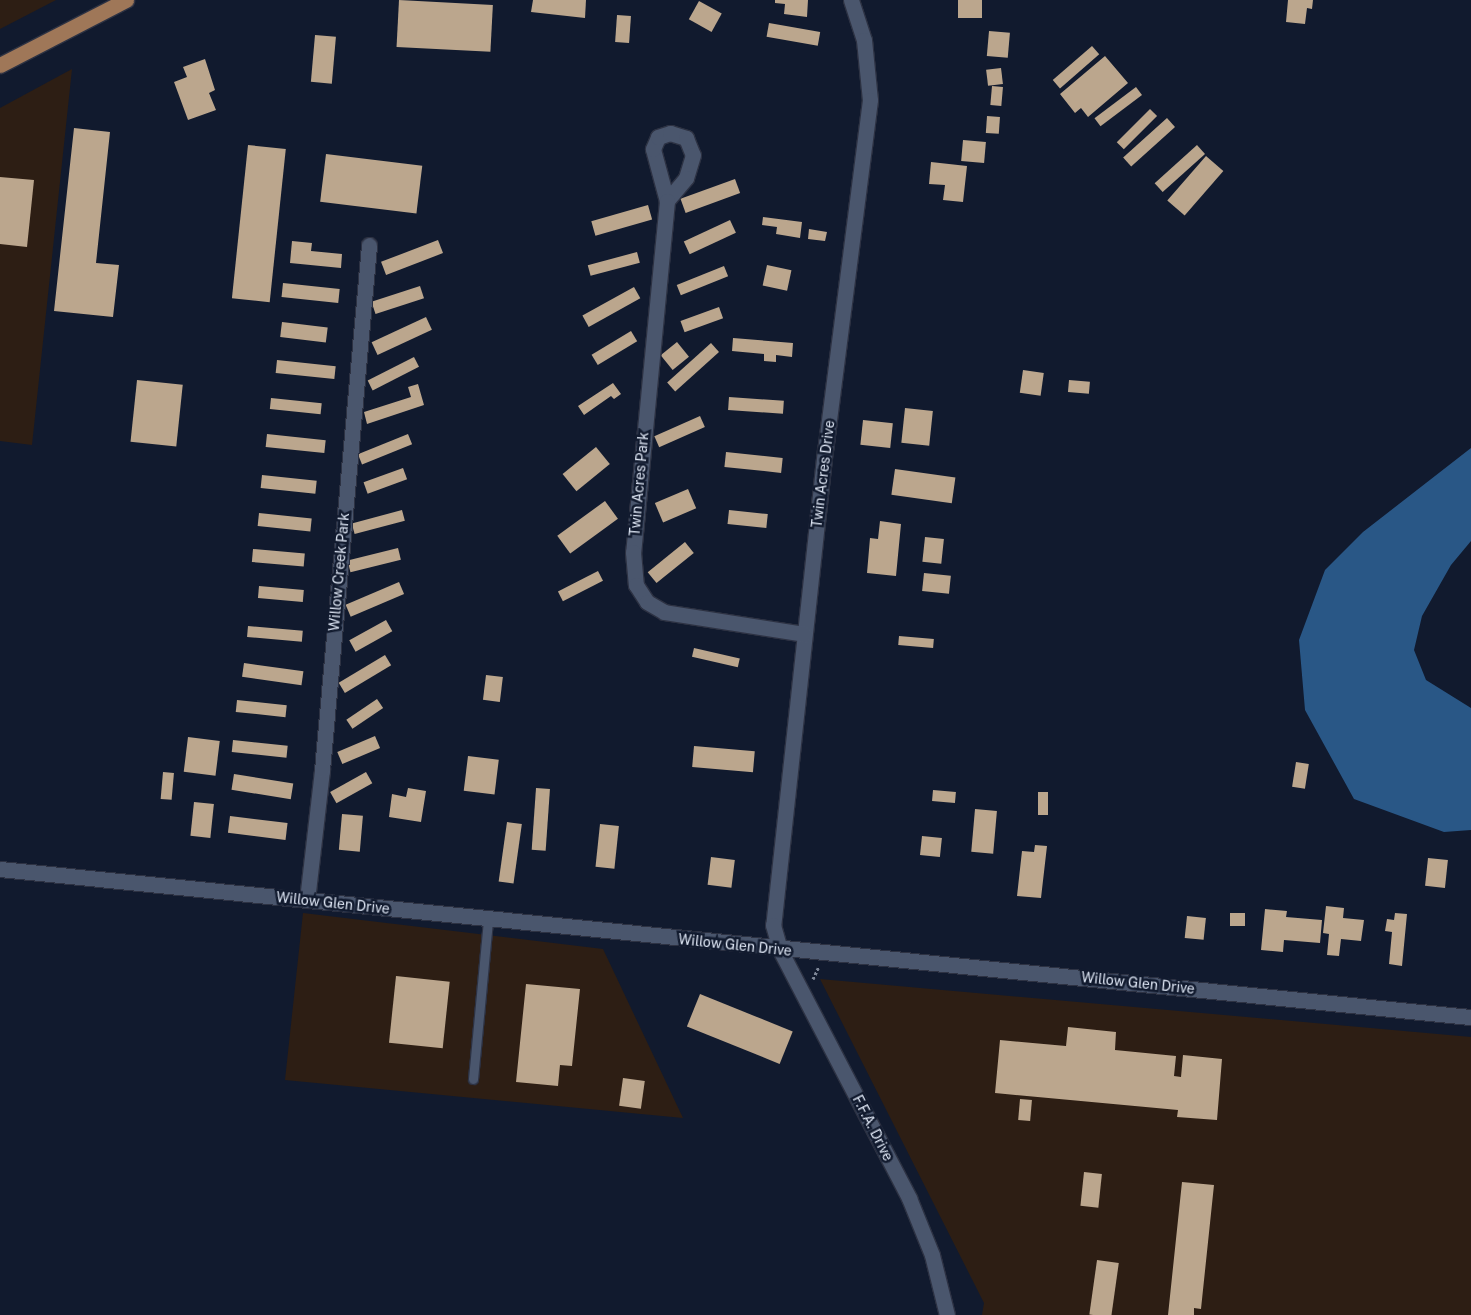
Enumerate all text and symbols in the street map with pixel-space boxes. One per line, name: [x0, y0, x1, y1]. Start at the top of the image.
street label: Twin Acres Drive: [808, 419, 838, 529]
street label: Twin Acres Park: [626, 431, 652, 537]
street label: Willow Creek Park: [325, 512, 353, 632]
street label: Willow Glen Drive: [275, 889, 391, 917]
street label: Willow Glen Drive: [677, 931, 793, 959]
street label: Willow Glen Drive: [1080, 969, 1196, 997]
street label: F.F.A. Drive: [849, 1092, 897, 1164]

